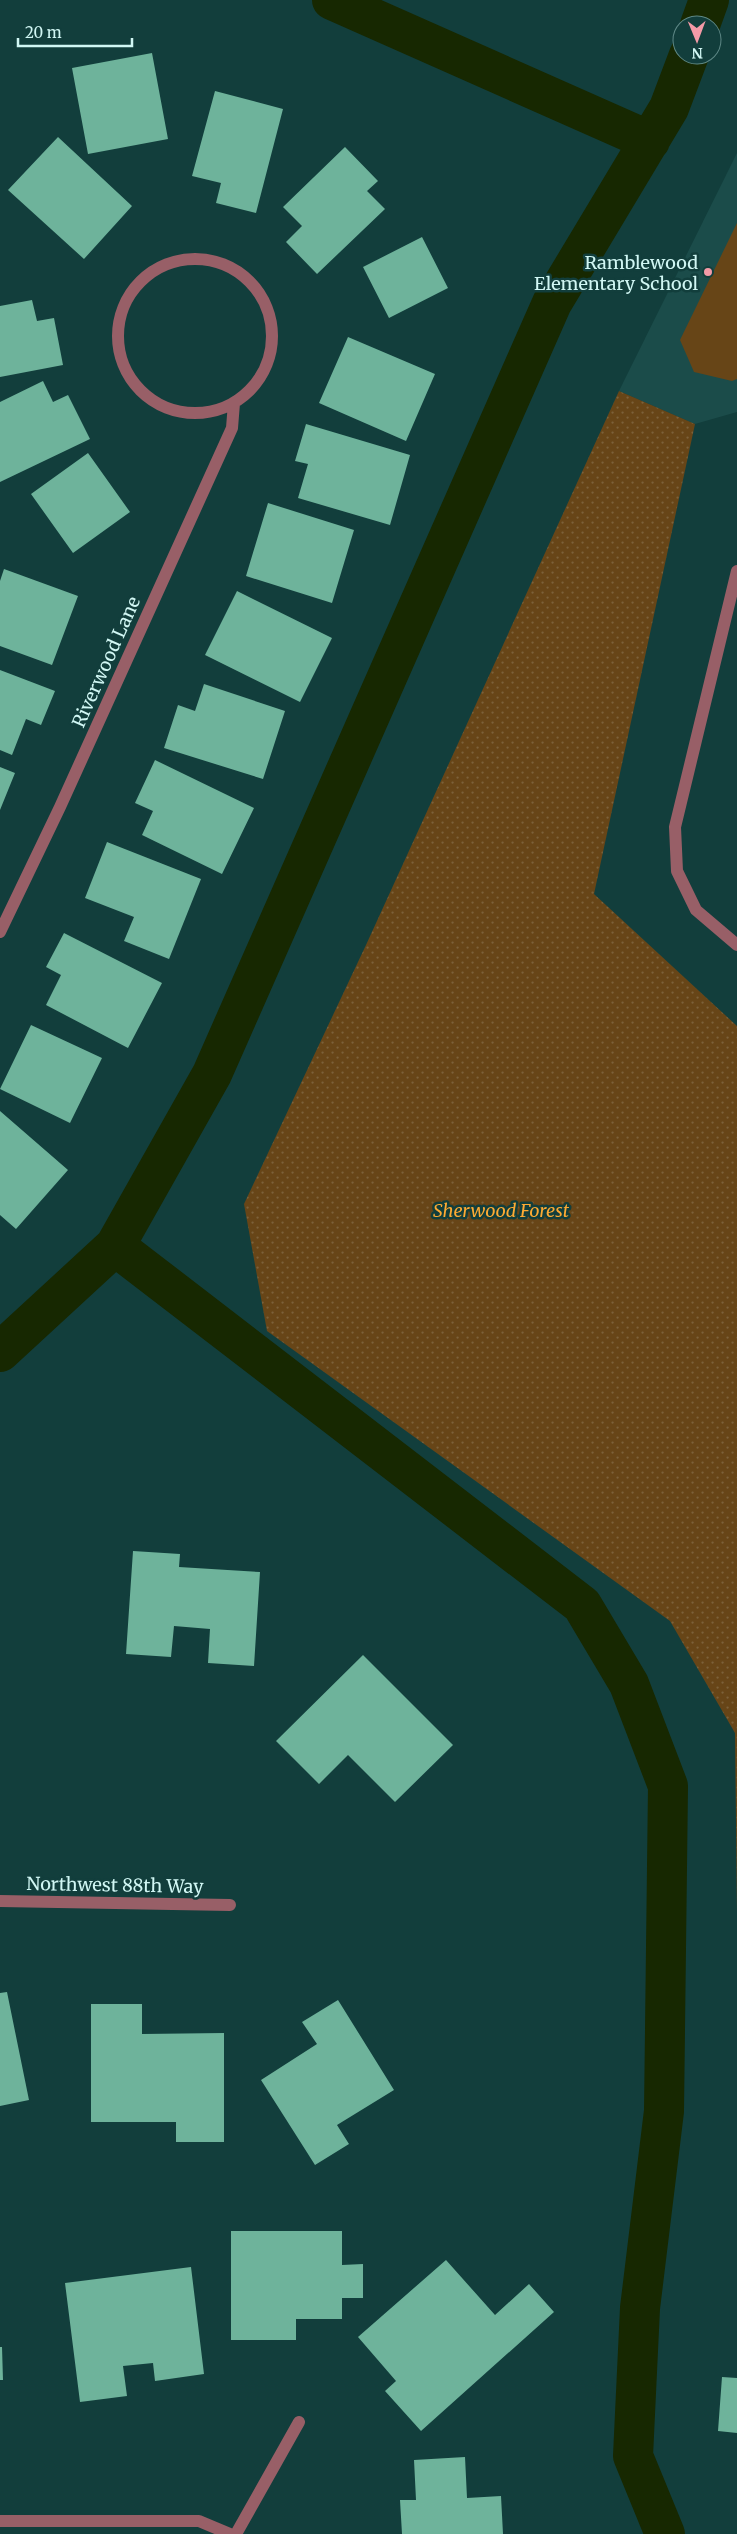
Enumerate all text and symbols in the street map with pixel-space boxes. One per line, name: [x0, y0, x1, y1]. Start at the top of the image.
scale bar: [18, 15, 131, 47]
north arrow: [672, 15, 722, 65]
text: 20 m: [25, 23, 62, 42]
text: N: [692, 44, 703, 62]
place label: Ramblewood Elementary School: [534, 251, 698, 295]
marker: Ramblewood Elementary School: [702, 266, 714, 278]
street label: Riverwood Lane: [67, 593, 145, 731]
park label: Sherwood Forest: [433, 1199, 570, 1222]
street label: Northwest 88th Way: [26, 1872, 204, 1898]

